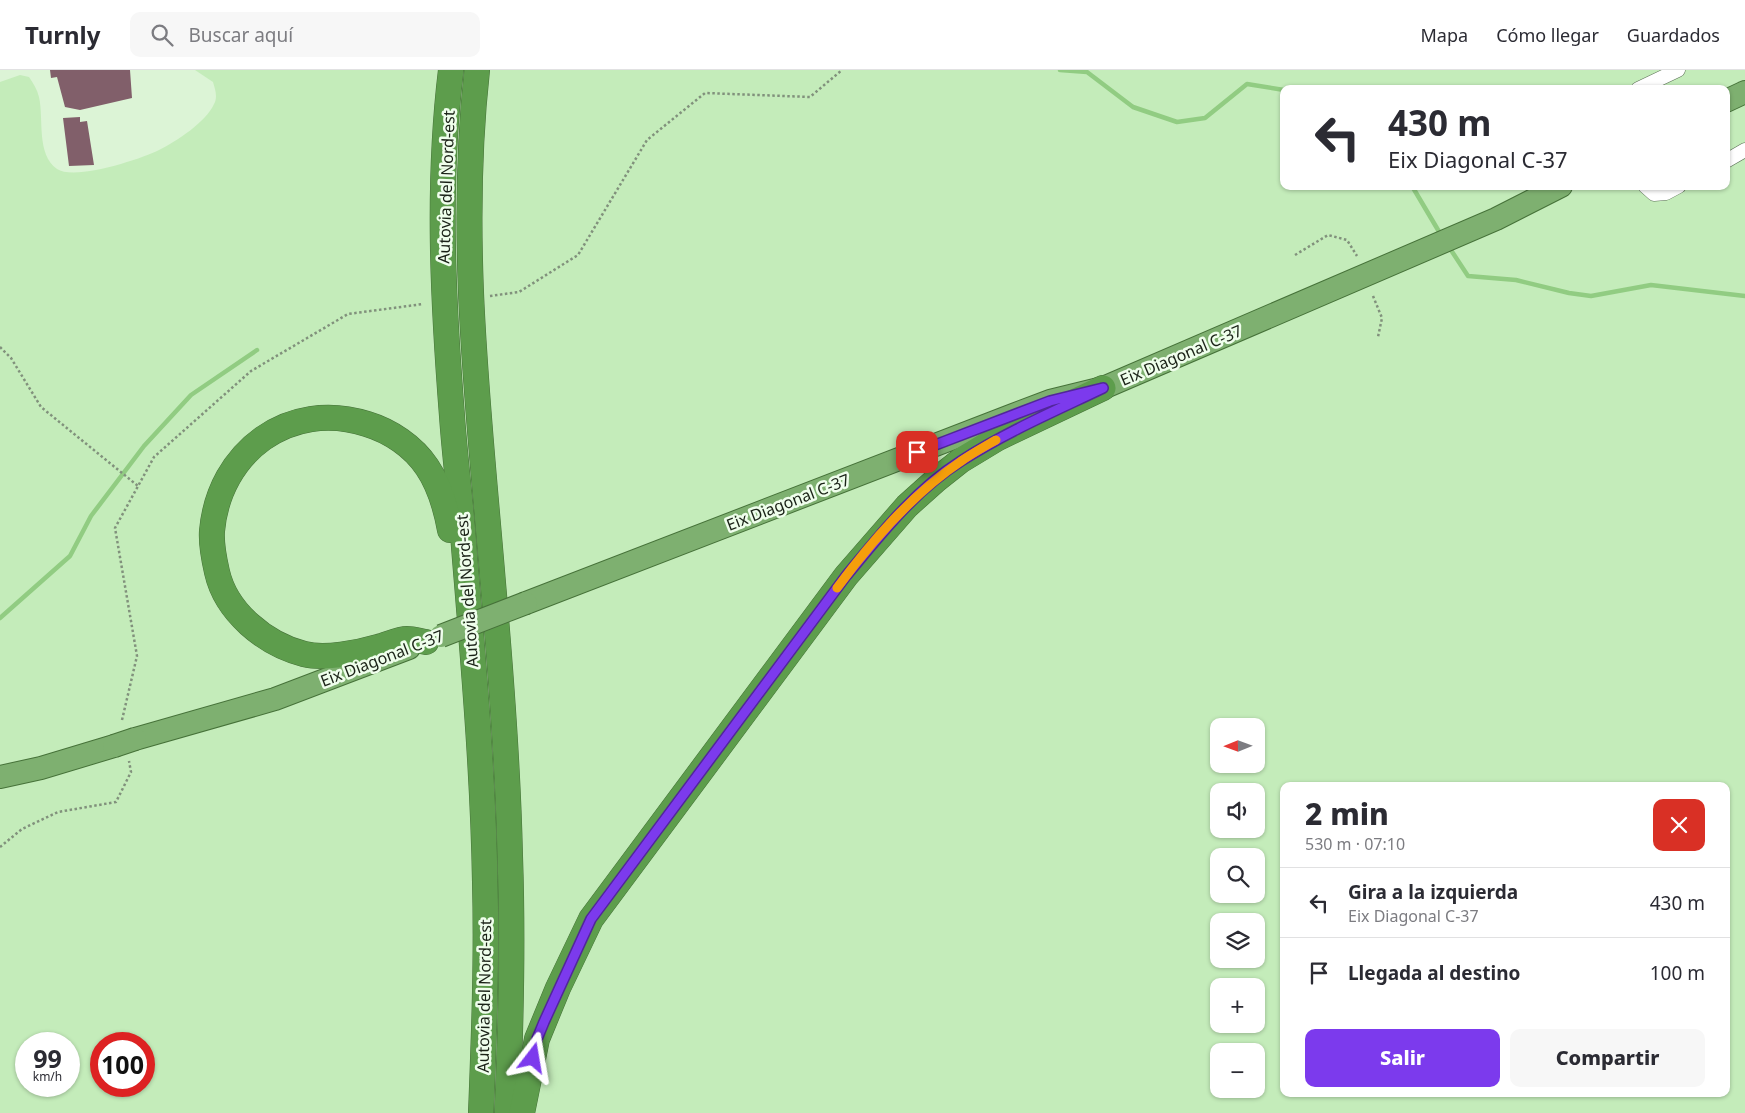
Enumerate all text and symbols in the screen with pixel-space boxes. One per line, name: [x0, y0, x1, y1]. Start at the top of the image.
search box: [130, 12, 480, 57]
text: Turnly: [25, 18, 100, 51]
icon: search: [148, 21, 176, 49]
text: Buscar aquí: [188, 22, 293, 48]
text: Mapa: [1421, 23, 1468, 47]
text: Cómo llegar: [1496, 23, 1599, 47]
text: Guardados: [1627, 23, 1720, 47]
text: 430 m: [1388, 99, 1491, 146]
icon: left: [1305, 105, 1370, 170]
street label: Autovia del Nord-est: [432, 110, 460, 264]
text: Eix Diagonal C-37: [1388, 144, 1568, 174]
street label: Eix Diagonal C-37: [1117, 319, 1245, 391]
pin: [896, 431, 938, 473]
icon: arrive: [903, 438, 931, 466]
street label: Eix Diagonal C-37: [723, 468, 853, 536]
street label: Autovia del Nord-est: [451, 514, 483, 668]
street label: Eix Diagonal C-37: [317, 624, 447, 692]
north arrow: [1210, 718, 1265, 772]
map controls: [1210, 718, 1265, 1098]
button: sound: [1210, 783, 1265, 838]
text: 2 min: [1305, 793, 1389, 834]
button: close: [1653, 799, 1705, 851]
text: 530 m · 07:10: [1305, 833, 1405, 855]
button: search: [1210, 848, 1265, 903]
text: Gira a la izquierda: [1348, 879, 1518, 905]
icon: left: [1305, 889, 1333, 917]
text: 430 m: [1650, 890, 1705, 916]
text: Eix Diagonal C-37: [1348, 905, 1479, 927]
button: layers: [1210, 913, 1265, 968]
street label: Autovia del Nord-est: [472, 919, 496, 1073]
icon: arrive: [1305, 959, 1333, 987]
text: Llegada al destino: [1348, 960, 1520, 986]
text: 100 m: [1650, 960, 1705, 986]
button: +: [1210, 978, 1265, 1033]
button: Salir: [1305, 1029, 1500, 1087]
button: Compartir: [1510, 1029, 1705, 1087]
position arrow: [506, 1031, 558, 1083]
speed limit sign: 100: [90, 1032, 155, 1097]
text: 99: [33, 1041, 62, 1075]
button: −: [1210, 1043, 1265, 1098]
text: km/h: [33, 1068, 62, 1085]

